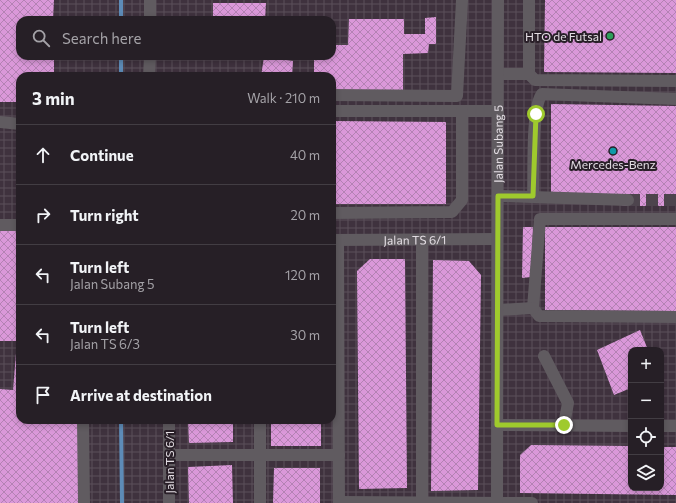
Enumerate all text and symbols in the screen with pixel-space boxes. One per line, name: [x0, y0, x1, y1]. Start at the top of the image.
search box: [16, 16, 336, 60]
icon: search: [30, 27, 52, 49]
text: Search here: [62, 29, 141, 47]
place label: HTO de Futsal: [525, 29, 602, 43]
marker: HTO de Futsal: [605, 31, 615, 41]
text: 3 min: [32, 88, 75, 109]
text: Walk · 210 m: [247, 90, 320, 106]
street label: Jalan Subang 5: [491, 105, 506, 183]
route start: [527, 105, 545, 123]
icon: ahead: [32, 144, 54, 166]
text: Continue: [70, 146, 134, 164]
marker: Mercedes-Benz: [608, 146, 618, 156]
text: 40 m: [290, 147, 320, 163]
place label: Mercedes-Benz: [570, 157, 656, 171]
icon: right: [32, 204, 54, 226]
text: Turn right: [70, 206, 139, 224]
text: 20 m: [291, 207, 320, 223]
street label: Jalan TS 6/1: [383, 232, 447, 248]
text: Turn left: [70, 258, 129, 276]
icon: left: [32, 264, 54, 286]
text: 120 m: [285, 267, 320, 283]
text: Jalan Subang 5: [70, 276, 154, 292]
text: Turn left: [70, 318, 129, 336]
icon: left: [32, 324, 54, 346]
text: 30 m: [290, 327, 320, 343]
text: Jalan TS 6/3: [70, 336, 140, 352]
map controls: [628, 347, 664, 491]
button: +: [628, 347, 664, 383]
button: −: [628, 383, 664, 419]
icon: arrive: [32, 384, 54, 406]
text: Arrive at destination: [70, 386, 212, 404]
route end: [555, 416, 573, 434]
button: locate: [628, 419, 664, 455]
street label: Jalan TS 6/1: [162, 431, 177, 493]
button: layers: [628, 455, 664, 491]

